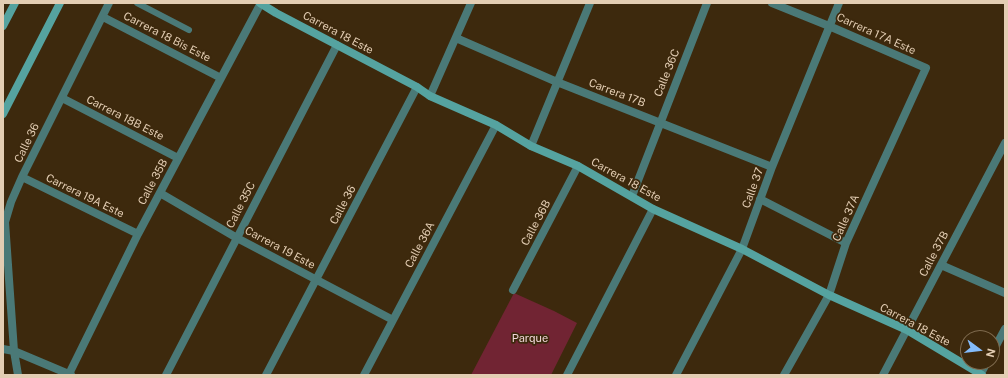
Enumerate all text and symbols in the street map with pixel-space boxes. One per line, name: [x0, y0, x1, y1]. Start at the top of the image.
street label: Carrera 18 Bis Este: [121, 9, 213, 65]
street label: Carrera 18 Este: [300, 9, 376, 57]
street label: Carrera 17A Este: [834, 11, 918, 57]
street label: Calle 36C: [652, 47, 682, 99]
street label: Carrera 17B: [587, 76, 647, 110]
street label: Carrera 18B Este: [84, 93, 166, 143]
street label: Calle 36: [12, 121, 42, 165]
street label: Carrera 18 Este: [589, 155, 663, 205]
street label: Calle 35B: [135, 157, 171, 207]
street label: Calle 37: [740, 166, 766, 210]
street label: Carrera 19A Este: [44, 171, 126, 221]
street label: Calle 35C: [224, 180, 258, 230]
street label: Calle 36: [327, 183, 359, 227]
street label: Calle 37A: [830, 193, 862, 243]
street label: Calle 36B: [518, 198, 554, 248]
street label: Calle 36A: [402, 220, 438, 270]
street label: Carrera 19 Este: [243, 224, 317, 272]
street label: Calle 37B: [917, 229, 951, 279]
street label: Carrera 18 Este: [877, 301, 953, 349]
north arrow: [960, 330, 1000, 370]
park label: Parque: [512, 332, 548, 346]
text: N: [984, 347, 998, 359]

